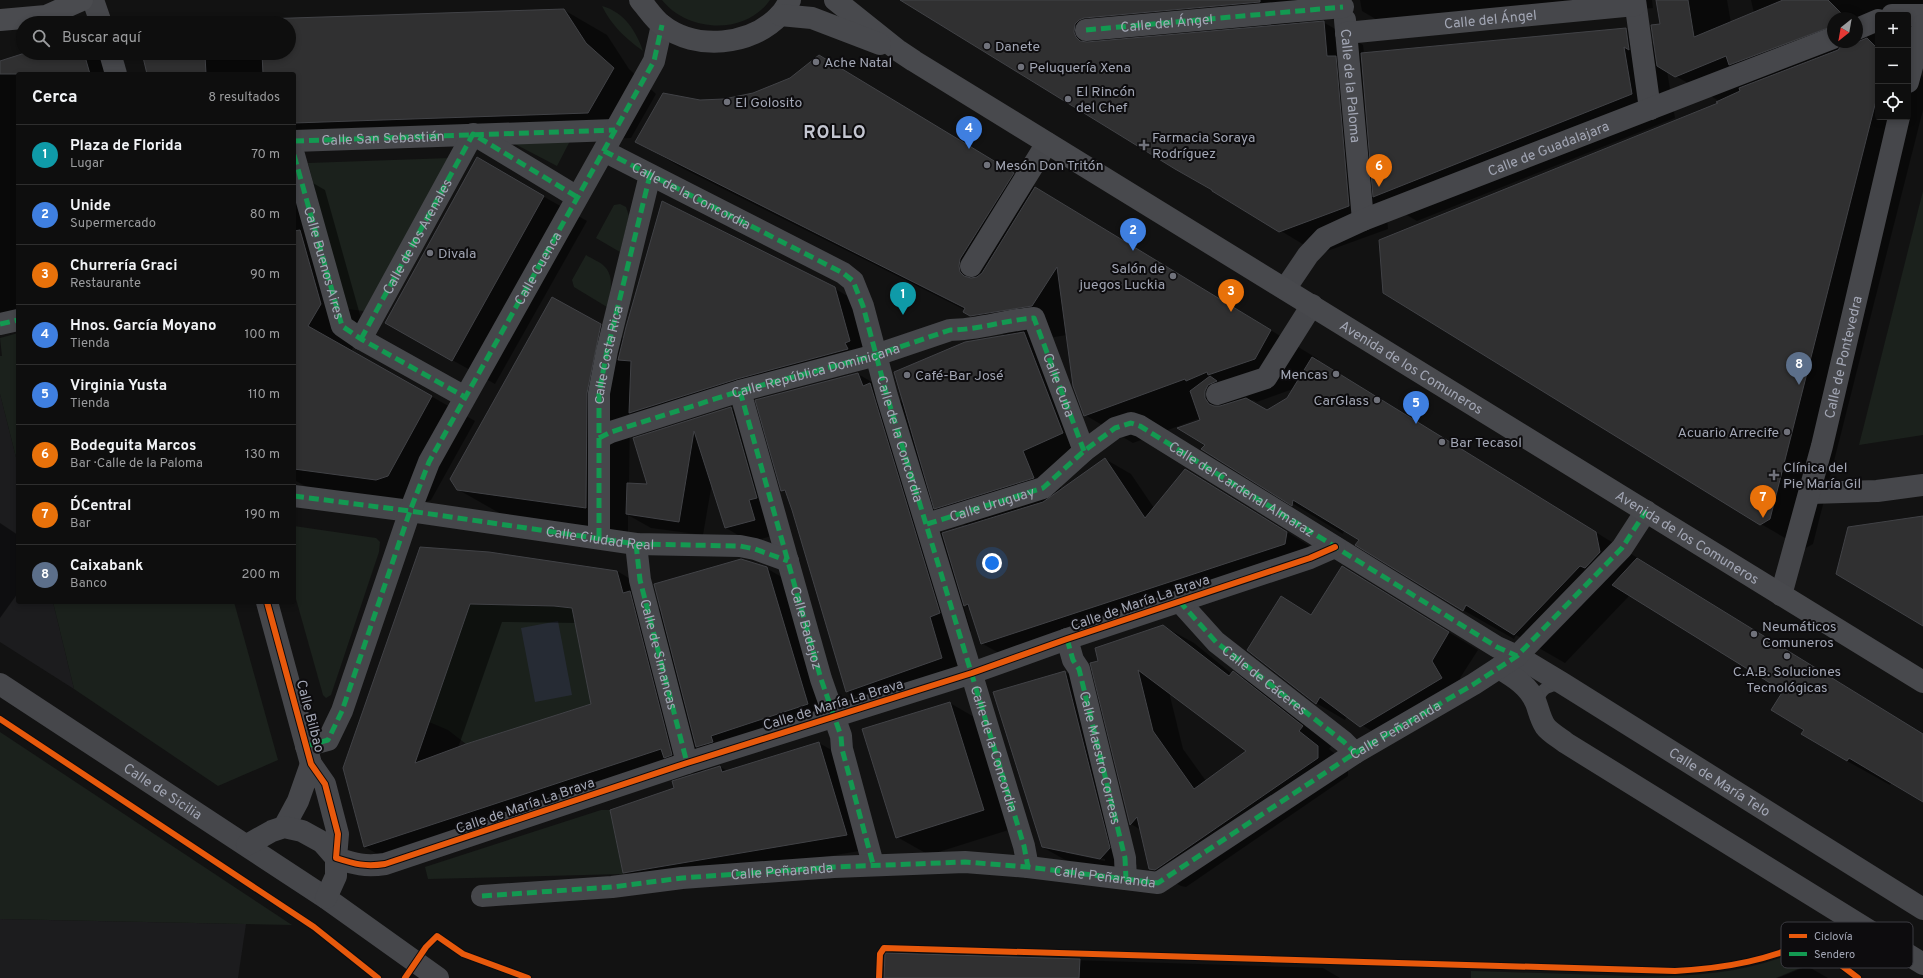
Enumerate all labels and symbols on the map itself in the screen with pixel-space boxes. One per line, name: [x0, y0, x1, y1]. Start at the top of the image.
street label: Calle del Ángel: [1443, 8, 1538, 33]
street label: Calle del Ángel: [1120, 12, 1214, 37]
north arrow: [1827, 12, 1863, 48]
street label: Calle de la Paloma: [1336, 28, 1363, 144]
place label: Danete: [995, 39, 1040, 56]
marker: Danete: [982, 41, 992, 51]
place label: Ache Natal: [824, 55, 892, 72]
marker: Ache Natal: [811, 57, 821, 67]
place label: Peluquería Xena: [1029, 60, 1131, 77]
marker: Peluquería Xena: [1016, 62, 1026, 72]
place label: El Rincón del Chef: [1076, 84, 1135, 117]
marker: El Rincón del Chef: [1063, 94, 1073, 104]
place label: El Golosito: [735, 95, 802, 112]
marker: El Golosito: [722, 97, 732, 107]
pin: 4: [956, 116, 982, 149]
street label: Calle de Guadalajara: [1486, 118, 1612, 181]
district label: ROLLO: [803, 122, 867, 145]
street label: Calle San Sebastián: [321, 129, 445, 150]
place label: Farmacia Soraya Rodríguez: [1152, 130, 1255, 163]
marker: Farmacia Soraya Rodríguez: [1139, 140, 1149, 150]
pin: 6: [1366, 154, 1392, 187]
place label: Mesón Don Tritón: [995, 158, 1104, 175]
street label: Calle de la Concordia: [628, 159, 753, 234]
marker: Mesón Don Tritón: [982, 160, 992, 170]
street label: Calle de los Arenales: [380, 176, 457, 298]
street label: Calle Buenos Aires: [299, 205, 347, 322]
pin: 2: [1120, 218, 1146, 251]
street label: Calle Cuenca: [512, 229, 566, 309]
place label: Divala: [438, 246, 476, 263]
marker: Divala: [425, 248, 435, 258]
place label: Salón de juegos Luckia: [1079, 261, 1165, 294]
marker: Salón de juegos Luckia: [1168, 271, 1178, 281]
pin: 3: [1218, 279, 1244, 312]
pin: 1: [890, 282, 916, 315]
street label: Calle de Pontevedra: [1822, 294, 1867, 420]
street label: Calle Costa Rica: [592, 304, 628, 404]
street label: Avenida de los Comuneros: [1336, 318, 1486, 419]
street label: Calle República Dominicana: [730, 341, 902, 403]
street label: Calle Cuba: [1038, 351, 1078, 420]
pin: 8: [1786, 352, 1812, 385]
place label: Mencas: [1280, 367, 1328, 384]
place label: Café-Bar José: [915, 368, 1004, 385]
marker: Mencas: [1331, 369, 1341, 379]
marker: Café-Bar José: [902, 370, 912, 380]
street label: Calle de la Concordia: [872, 374, 926, 505]
pin: 5: [1403, 391, 1429, 424]
place label: CarGlass: [1313, 393, 1369, 410]
marker: CarGlass: [1372, 395, 1382, 405]
place label: Acuario Arrecife: [1678, 425, 1779, 442]
marker: Acuario Arrecife: [1782, 427, 1792, 437]
place label: Bar Tecasol: [1450, 435, 1522, 452]
marker: Bar Tecasol: [1437, 437, 1447, 447]
street label: Calle del Cardenal Almaraz: [1165, 439, 1317, 542]
place label: Clínica del Pie María Gil: [1783, 460, 1861, 493]
marker: Clínica del Pie María Gil: [1768, 469, 1780, 481]
street label: Calle Uruguay: [948, 484, 1037, 526]
pin: 7: [1750, 485, 1776, 518]
street label: Avenida de los Comuneros: [1612, 488, 1762, 589]
street label: Calle Ciudad Real: [545, 524, 654, 554]
your location: [982, 553, 1002, 573]
street label: Calle de María La Brava: [1069, 572, 1212, 635]
street label: Calle Badajoz: [785, 585, 825, 672]
street label: Calle de Simancas: [635, 598, 680, 712]
place label: Neumáticos Comuneros: [1762, 619, 1837, 652]
marker: Neumáticos Comuneros: [1749, 629, 1759, 639]
street label: Calle de Cáceres: [1218, 643, 1310, 720]
marker: C.A.B. Soluciones Tecnológicas: [1782, 651, 1792, 661]
place label: C.A.B. Soluciones Tecnológicas: [1733, 664, 1841, 697]
street label: Calle de María La Brava: [761, 676, 906, 735]
street label: Calle Bilbao: [292, 678, 327, 755]
street label: Calle de la Concordia: [966, 684, 1020, 815]
street label: Calle Maestro Correas: [1075, 690, 1124, 827]
street label: Calle Peñaranda: [1347, 698, 1445, 764]
street label: Calle de María Telo: [1665, 745, 1773, 821]
street label: Calle de Sicilia: [120, 760, 205, 824]
street label: Calle de María La Brava: [454, 775, 597, 838]
street label: Calle Peñaranda: [730, 860, 834, 884]
street label: Calle Peñaranda: [1053, 863, 1157, 893]
legend: [1781, 922, 1913, 968]
text: Ciclovía: [1814, 930, 1853, 944]
text: Sendero: [1814, 948, 1855, 962]

